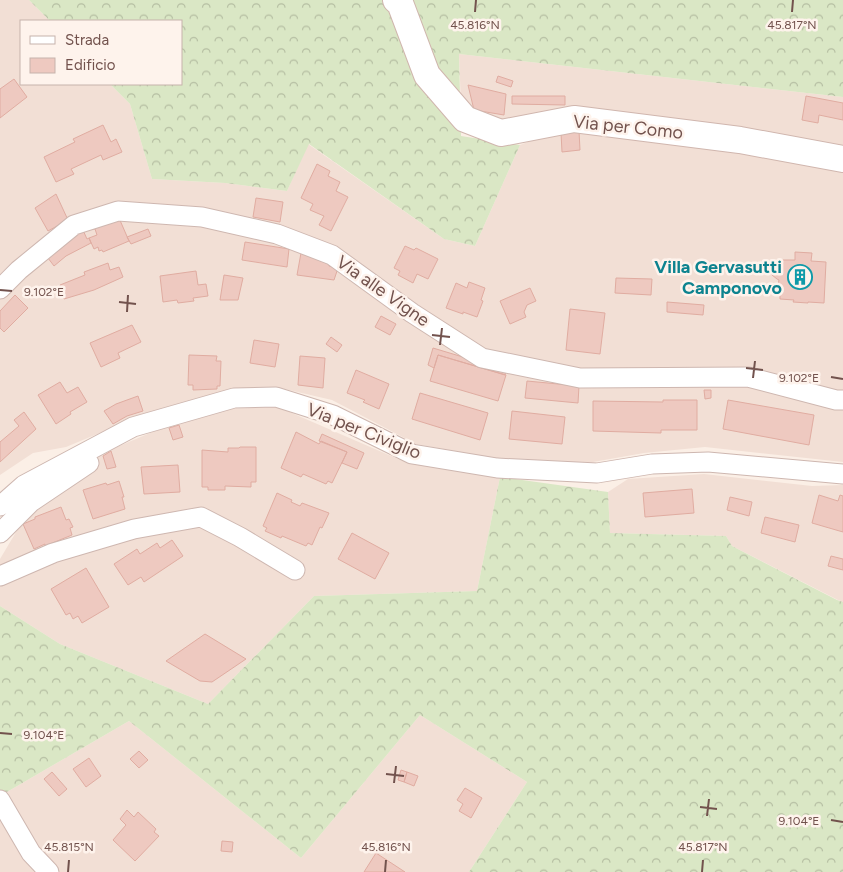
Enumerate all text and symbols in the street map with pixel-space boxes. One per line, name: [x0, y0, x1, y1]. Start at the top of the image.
text: 45.816°N: [450, 18, 500, 32]
text: 45.817°N: [767, 18, 817, 32]
legend: [20, 20, 182, 85]
text: Strada: [65, 31, 109, 49]
text: Edificio: [65, 56, 116, 74]
street label: Via per Como: [572, 110, 684, 144]
street label: Via alle Vigne: [332, 251, 434, 331]
place label: Villa Gervasutti Camponovo: [654, 256, 782, 299]
building icon: Villa Gervasutti Camponovo: [787, 264, 813, 290]
text: 9.102°E: [24, 285, 64, 299]
text: 9.102°E: [779, 371, 819, 385]
street label: Via per Civiglio: [304, 398, 424, 464]
text: 9.104°E: [24, 728, 64, 742]
text: 9.104°E: [779, 814, 819, 828]
text: 45.815°N: [44, 840, 94, 854]
text: 45.816°N: [361, 840, 411, 854]
text: 45.817°N: [678, 840, 728, 854]

